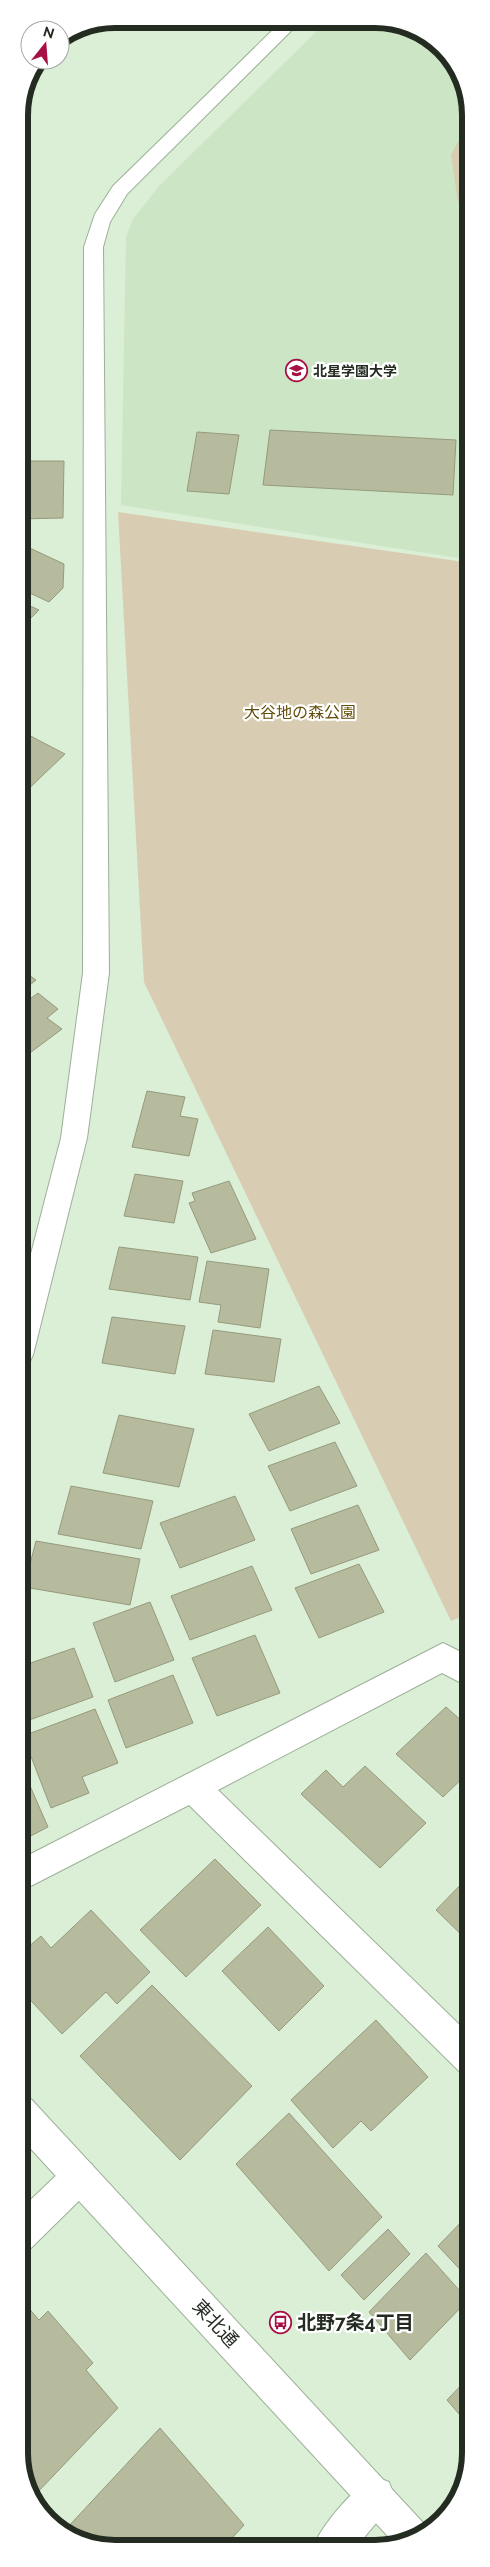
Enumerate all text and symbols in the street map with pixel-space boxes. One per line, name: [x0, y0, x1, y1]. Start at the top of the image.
north arrow: [20, 20, 70, 70]
text: N: [41, 23, 56, 42]
school or university icon: 北星学園大学: [285, 359, 309, 383]
place label: 北星学園大学: [313, 363, 397, 379]
park label: 大谷地の森公園: [244, 703, 356, 722]
street label: 東北通: [189, 2295, 243, 2351]
bus stop icon: 北野7条4丁目: [269, 2310, 293, 2334]
place label: 北野7条4丁目: [297, 2311, 414, 2333]

